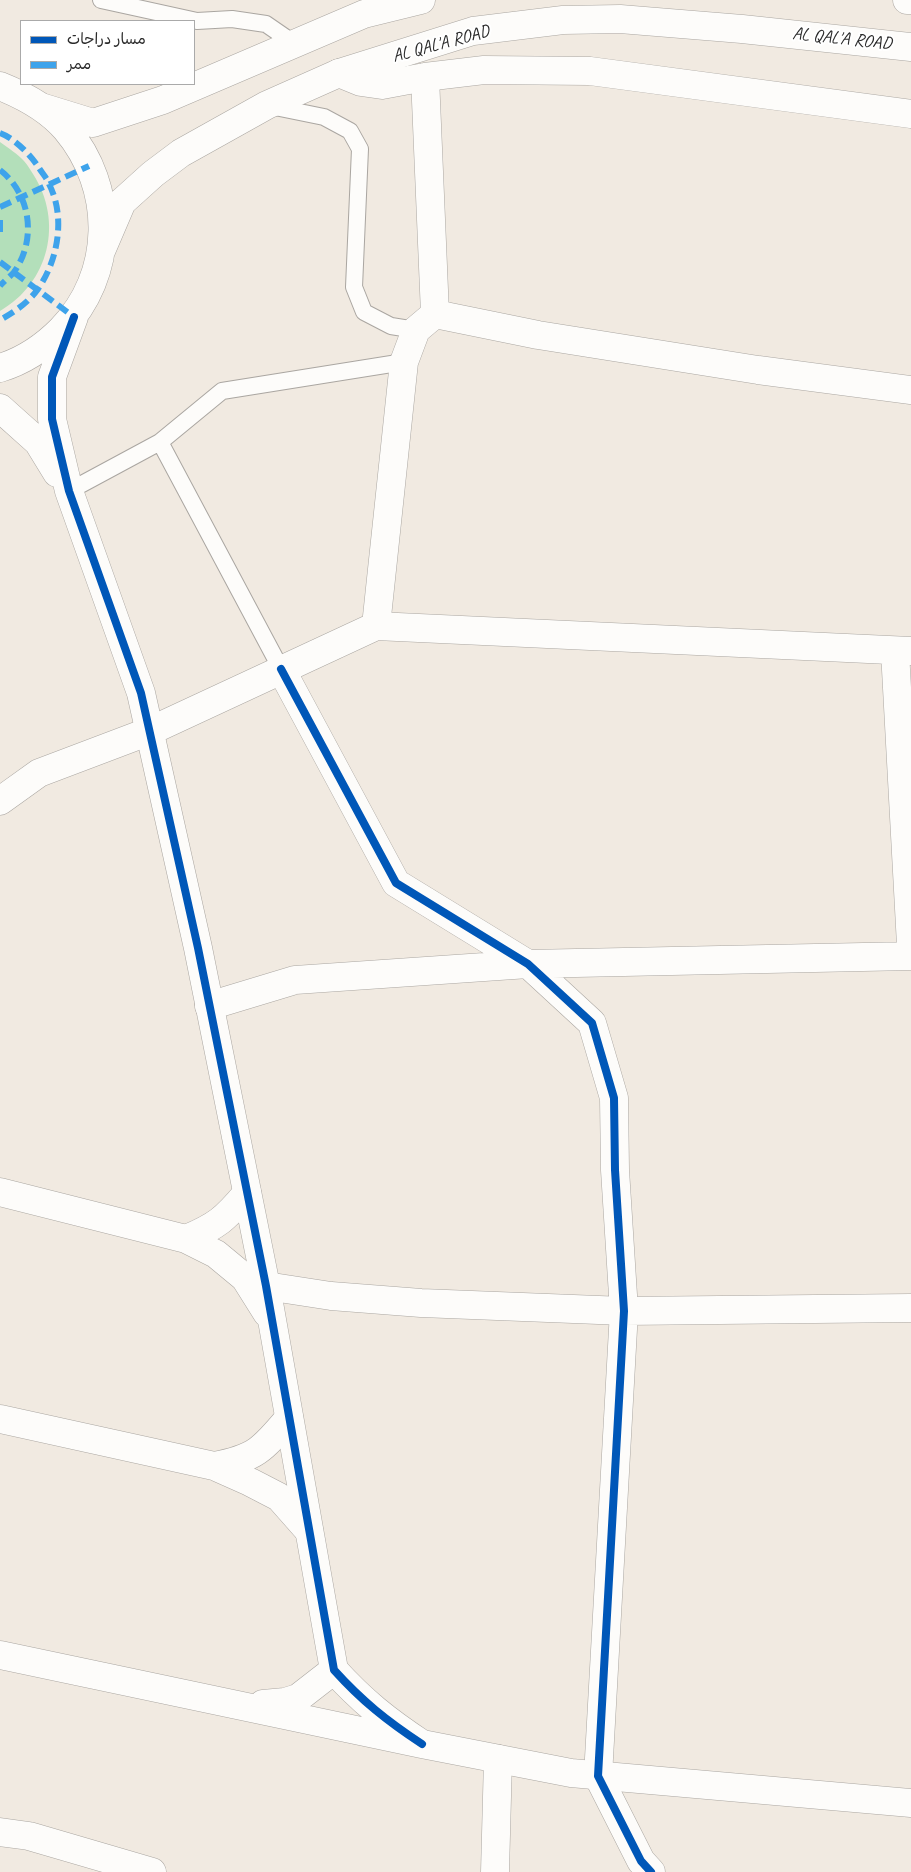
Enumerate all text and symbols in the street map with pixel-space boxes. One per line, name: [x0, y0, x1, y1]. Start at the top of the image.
legend: [20, 20, 195, 85]
street label: AL QAL'A ROAD: [390, 21, 492, 67]
street label: AL QAL'A ROAD: [791, 23, 893, 55]
text: مسار دراجات: [67, 30, 146, 49]
text: ممر: [67, 55, 91, 74]

